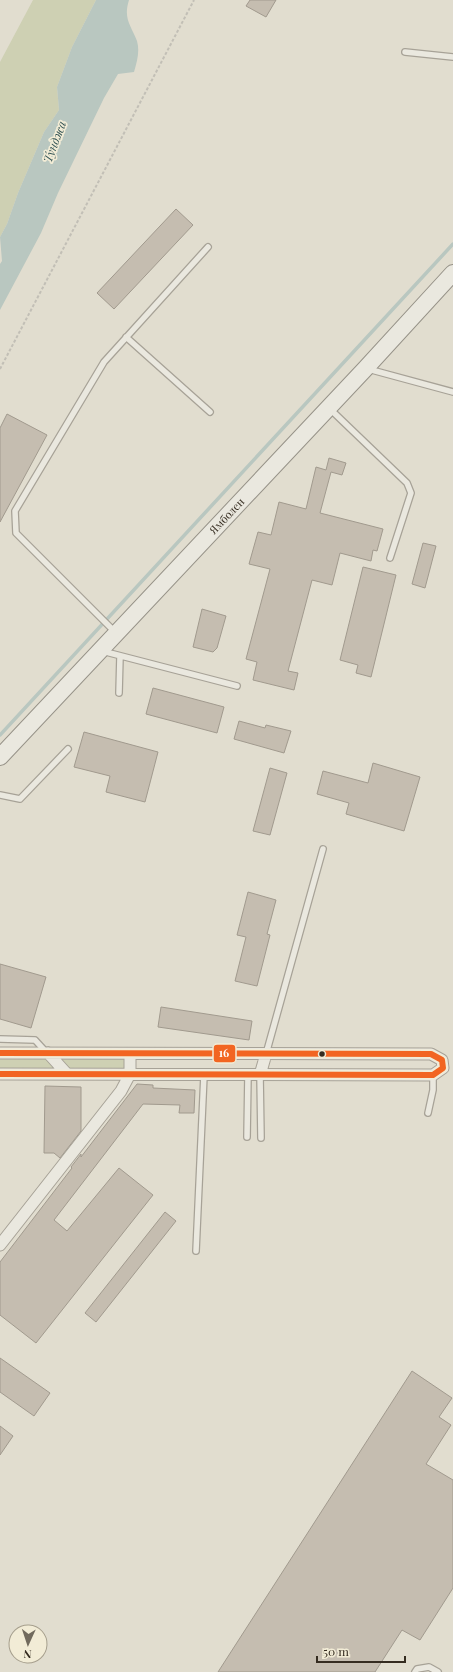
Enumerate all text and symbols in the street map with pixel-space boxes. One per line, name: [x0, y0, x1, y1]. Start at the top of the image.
water label: Тунджа: [39, 119, 69, 165]
street label: Ямболен: [205, 494, 247, 538]
line badge: 16: [213, 1044, 236, 1063]
text: 16: [219, 1045, 229, 1060]
unlabelled marker: [317, 1049, 327, 1059]
north arrow: [8, 1624, 48, 1664]
scale bar: [317, 1638, 405, 1664]
text: 50 m: [323, 1643, 349, 1659]
text: N: [23, 1647, 32, 1662]

